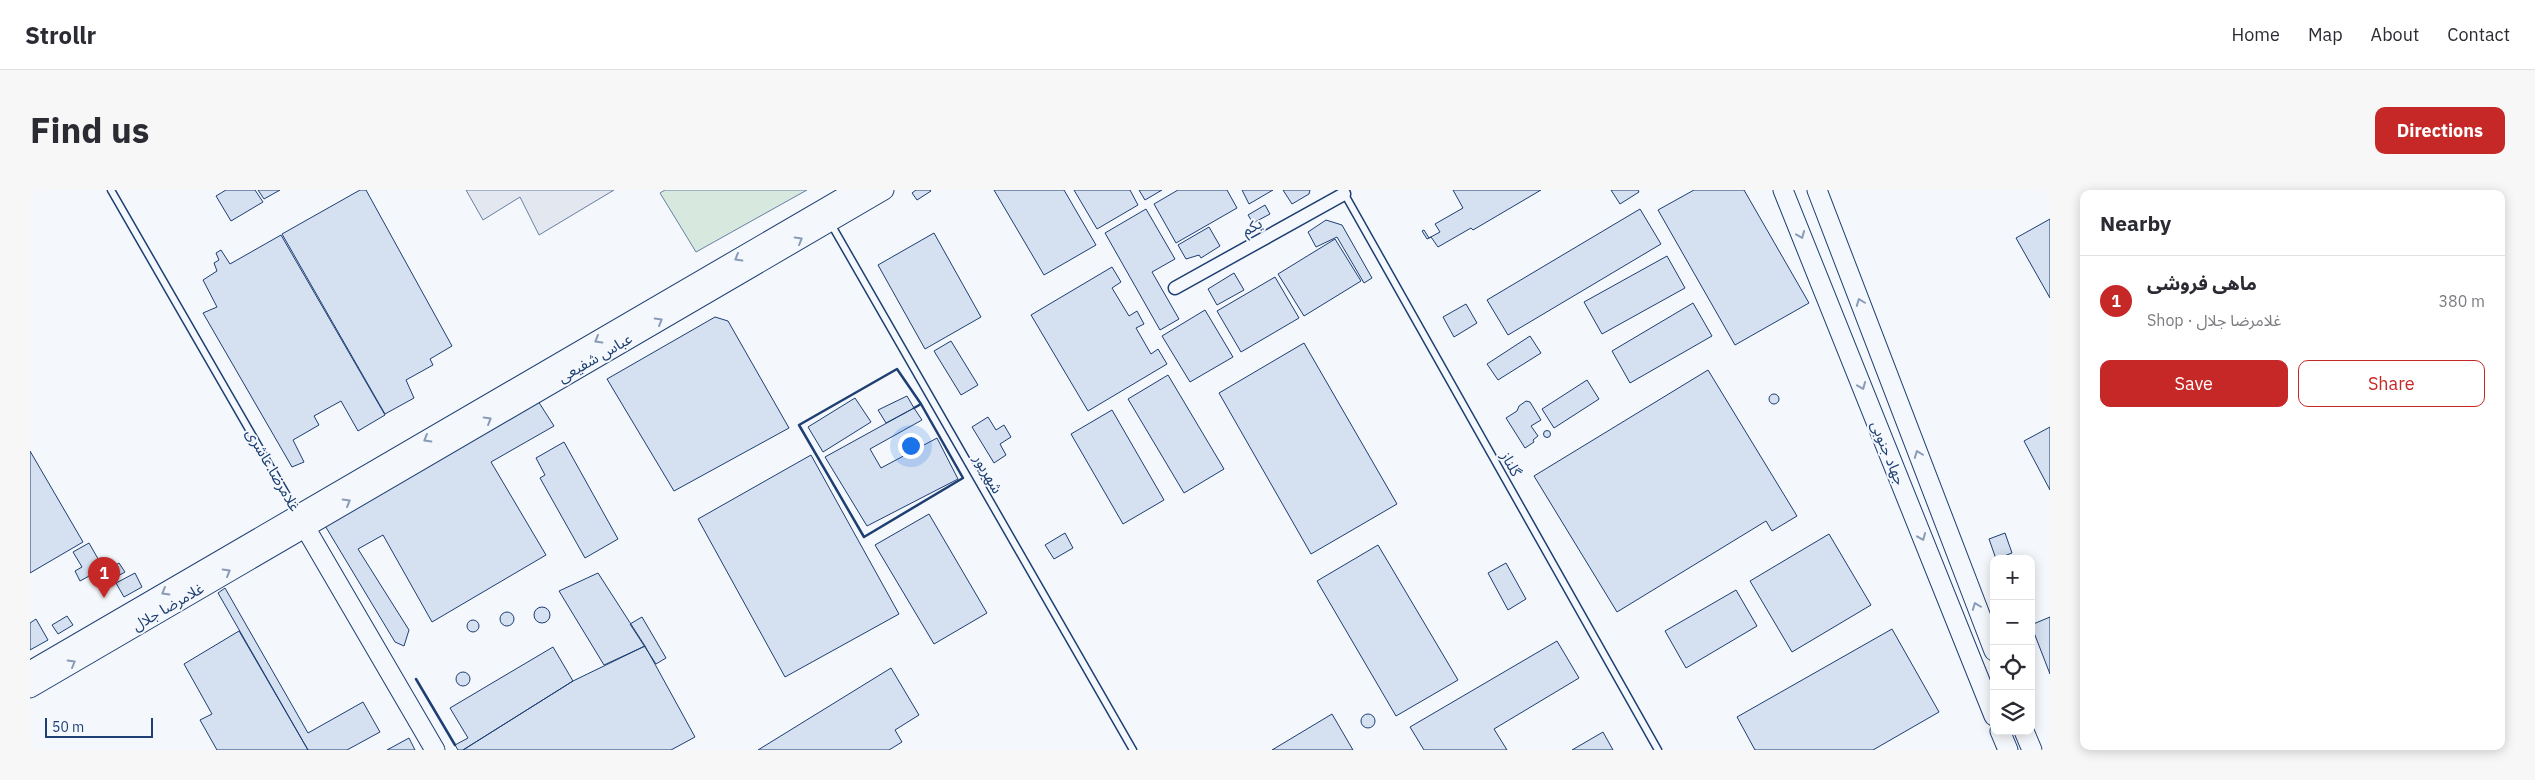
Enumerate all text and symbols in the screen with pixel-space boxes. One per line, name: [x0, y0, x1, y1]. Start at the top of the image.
text: Strollr: [25, 19, 96, 51]
text: Home: [2232, 23, 2280, 46]
text: Map: [2308, 23, 2343, 46]
text: About: [2371, 23, 2419, 46]
text: Contact: [2447, 23, 2510, 46]
text: Find us: [30, 107, 149, 153]
button: Directions: [2375, 107, 2505, 154]
text: Nearby: [2100, 209, 2171, 237]
street label: یکم: [1238, 213, 1266, 242]
one-way arrow: [1795, 230, 1806, 239]
one-way arrow: [794, 236, 803, 246]
one-way arrow: [735, 252, 744, 262]
text: ماهی فروشی: [2147, 271, 2257, 295]
text: 1: [2111, 291, 2121, 311]
text: 380 m: [2438, 291, 2485, 311]
one-way arrow: [1856, 298, 1866, 307]
text: Shop · غلامرضا جلال: [2147, 310, 2281, 330]
one-way arrow: [653, 318, 662, 328]
street label: عباس شفیعی: [554, 329, 636, 386]
one-way arrow: [594, 334, 603, 344]
button: Save: [2100, 360, 2288, 407]
button: Share: [2298, 360, 2485, 407]
one-way arrow: [1855, 381, 1866, 390]
one-way arrow: [482, 417, 491, 427]
street label: جهاد جنوبی: [1867, 418, 1910, 488]
street label: غلامرضا عاشری: [242, 425, 305, 515]
one-way arrow: [423, 433, 432, 443]
your location: [898, 433, 924, 459]
street label: گلناز: [1496, 447, 1526, 480]
street label: شهریور: [969, 450, 1007, 497]
one-way arrow: [1914, 450, 1924, 459]
one-way arrow: [342, 498, 351, 508]
one-way arrow: [1916, 532, 1926, 541]
map controls: [1990, 555, 2035, 735]
button: +: [1990, 555, 2035, 600]
pin: 1: [88, 557, 120, 598]
one-way arrow: [222, 569, 231, 579]
street label: غلامرضا جلال: [129, 578, 207, 635]
one-way arrow: [162, 585, 171, 595]
button: −: [1990, 600, 2035, 645]
one-way arrow: [1972, 602, 1982, 610]
button: locate: [1990, 645, 2035, 690]
one-way arrow: [67, 660, 76, 670]
button: layers: [1990, 690, 2035, 735]
scale bar: [45, 715, 152, 738]
text: 50 m: [52, 718, 84, 736]

